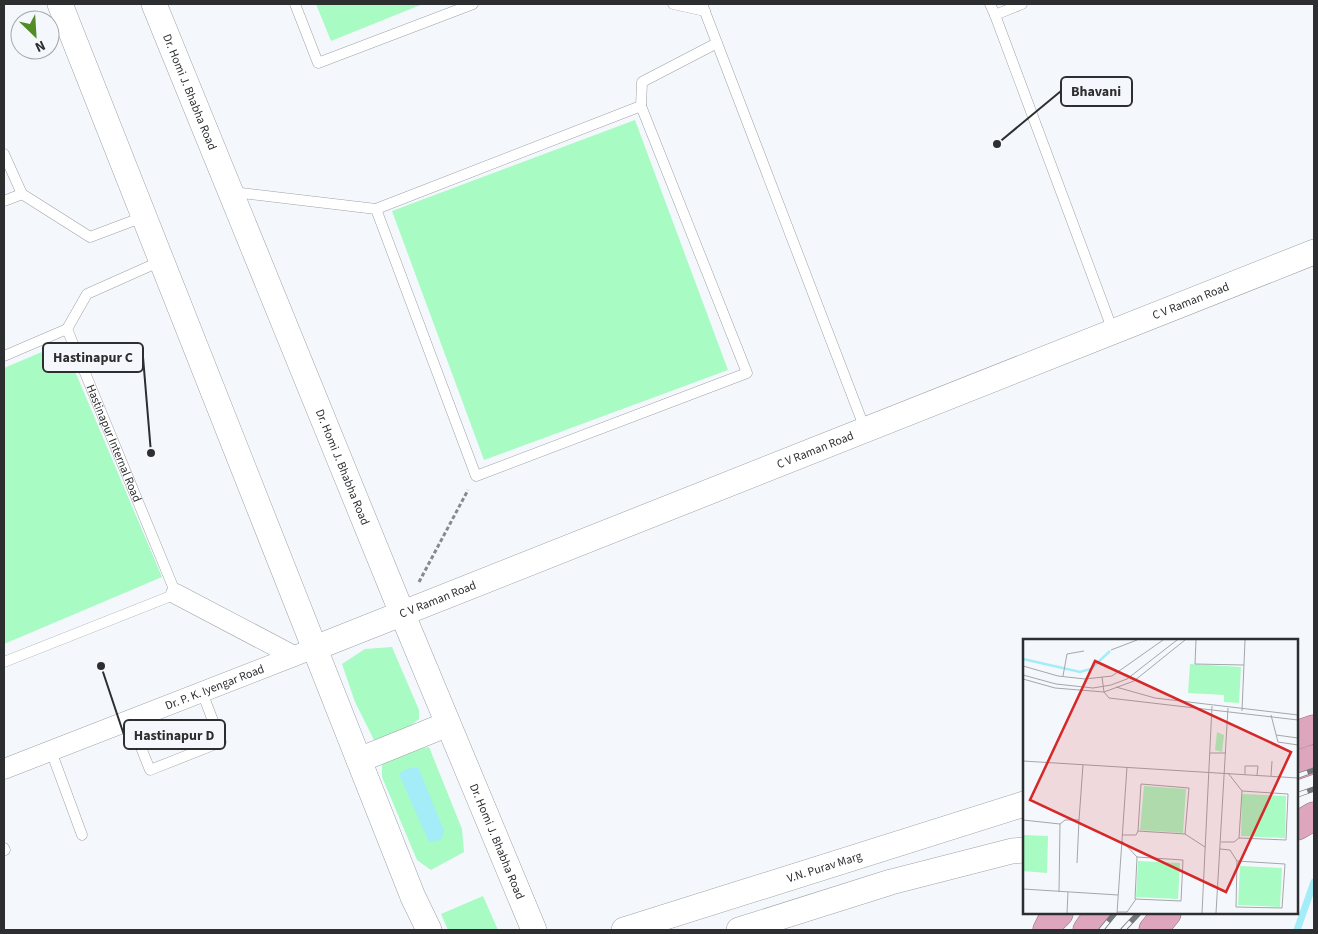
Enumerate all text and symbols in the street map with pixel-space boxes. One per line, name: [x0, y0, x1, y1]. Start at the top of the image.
north arrow: [10, 10, 60, 60]
street label: Dr. Homi J. Bhabha Road: [158, 32, 221, 153]
text: N: [32, 35, 49, 57]
callout: Bhavani: [1061, 77, 1132, 106]
text: Bhavani: [1071, 82, 1121, 102]
street label: C V Raman Road: [1150, 278, 1232, 324]
callout: Hastinapur C: [43, 343, 143, 372]
text: Hastinapur C: [53, 348, 133, 368]
street label: Hastinapur Internal Road: [82, 382, 145, 505]
street label: Dr. Homi J. Bhabha Road: [311, 407, 373, 528]
street label: C V Raman Road: [774, 427, 856, 473]
street label: C V Raman Road: [397, 577, 479, 623]
inset map: [1023, 639, 1298, 914]
street label: Dr. P. K. Iyengar Road: [163, 661, 267, 714]
callout: Hastinapur D: [124, 720, 225, 749]
text: Hastinapur D: [134, 726, 214, 746]
street label: Dr. Homi J. Bhabha Road: [465, 781, 528, 902]
street label: V.N. Purav Marg: [785, 848, 864, 887]

